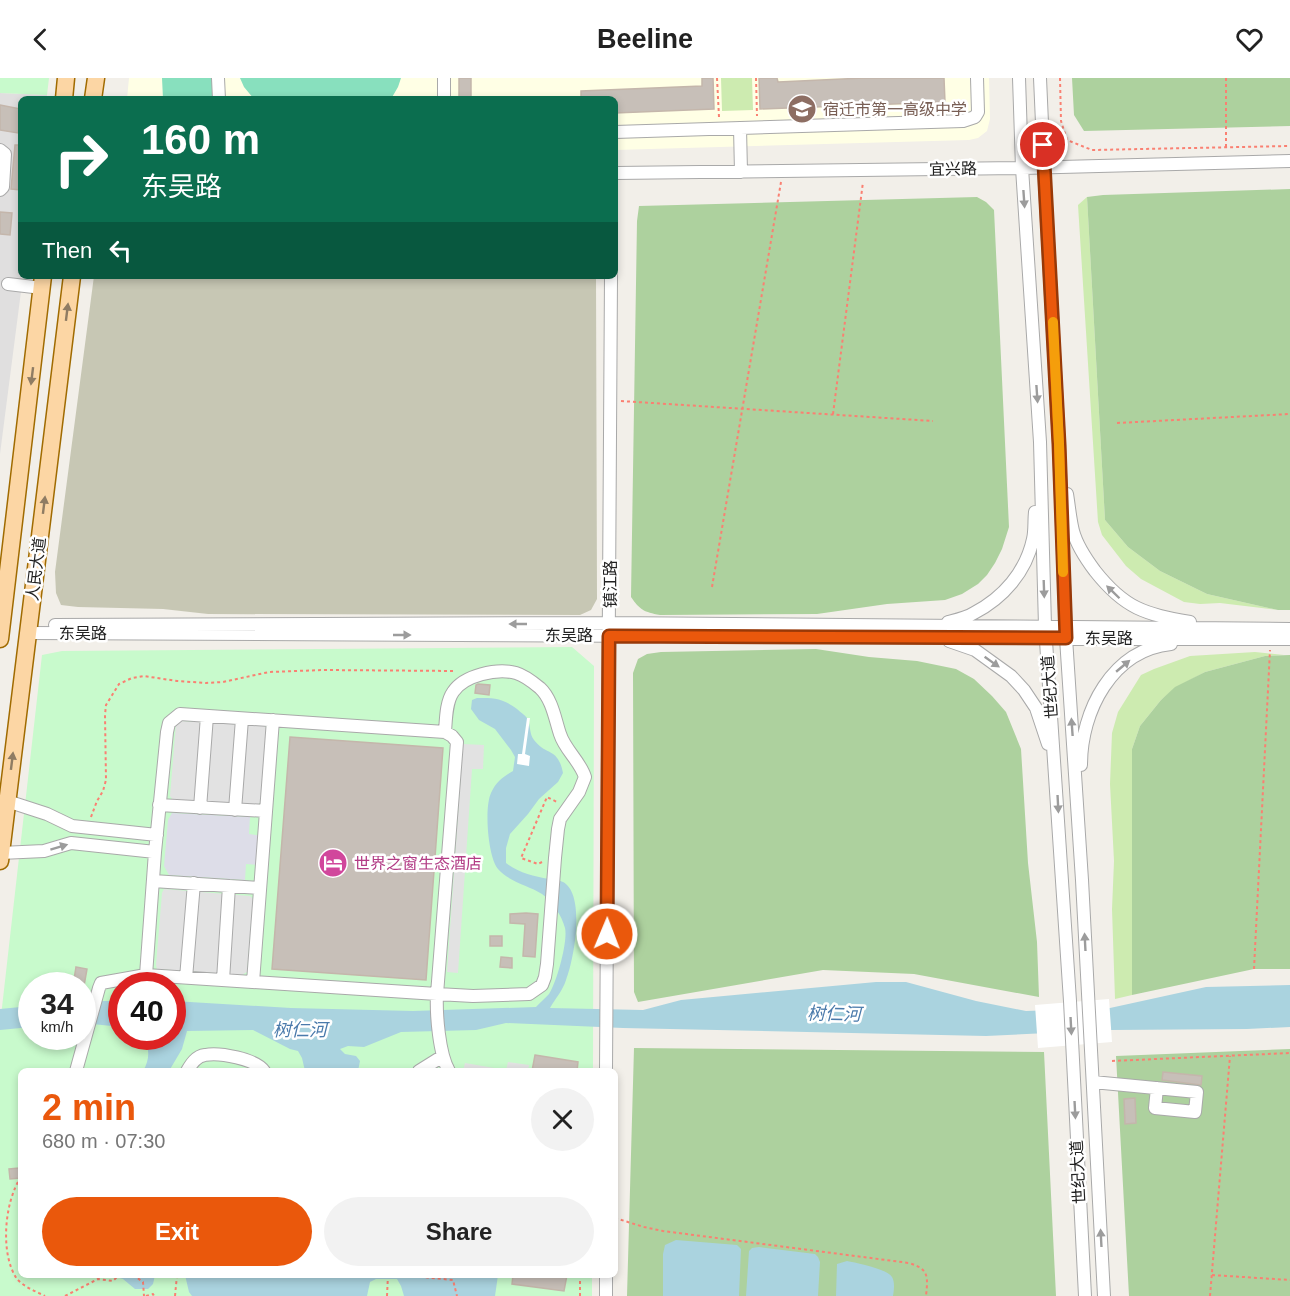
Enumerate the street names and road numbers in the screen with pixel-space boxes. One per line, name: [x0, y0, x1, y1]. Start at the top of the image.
street label: 宜兴路: [929, 160, 977, 178]
street label: 人民大道: [24, 536, 48, 602]
street label: 镇江路: [602, 560, 619, 608]
street label: 东吴路: [59, 625, 107, 642]
street label: 东吴路: [545, 627, 593, 644]
street label: 东吴路: [1085, 630, 1133, 647]
street label: 世纪大道: [1039, 654, 1061, 720]
street label: 世纪大道: [1068, 1140, 1088, 1204]

